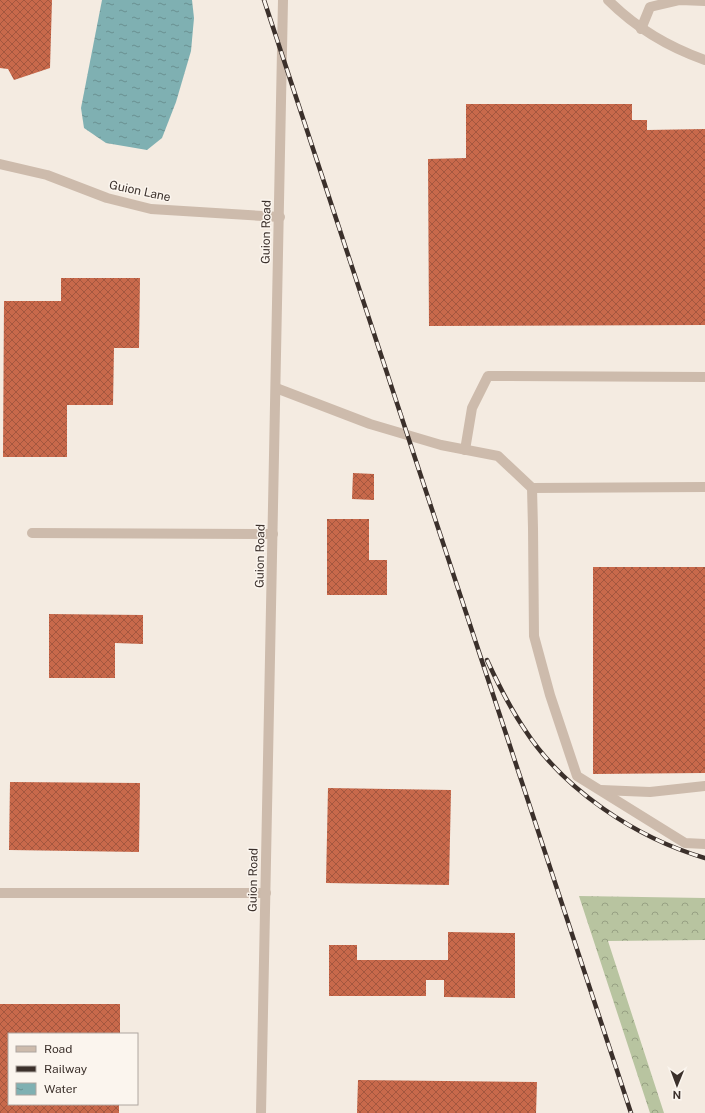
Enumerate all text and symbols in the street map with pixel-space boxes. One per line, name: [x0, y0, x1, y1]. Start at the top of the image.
street label: Guion Lane: [108, 178, 172, 204]
street label: Guion Road: [258, 200, 274, 264]
street label: Guion Road: [252, 524, 268, 588]
street label: Guion Road: [245, 848, 261, 912]
legend: [8, 1033, 138, 1105]
text: Road: [44, 1042, 72, 1056]
text: Railway: [44, 1062, 88, 1076]
north arrow: [657, 1065, 697, 1105]
text: Water: [44, 1082, 78, 1096]
text: N: [672, 1089, 681, 1101]

